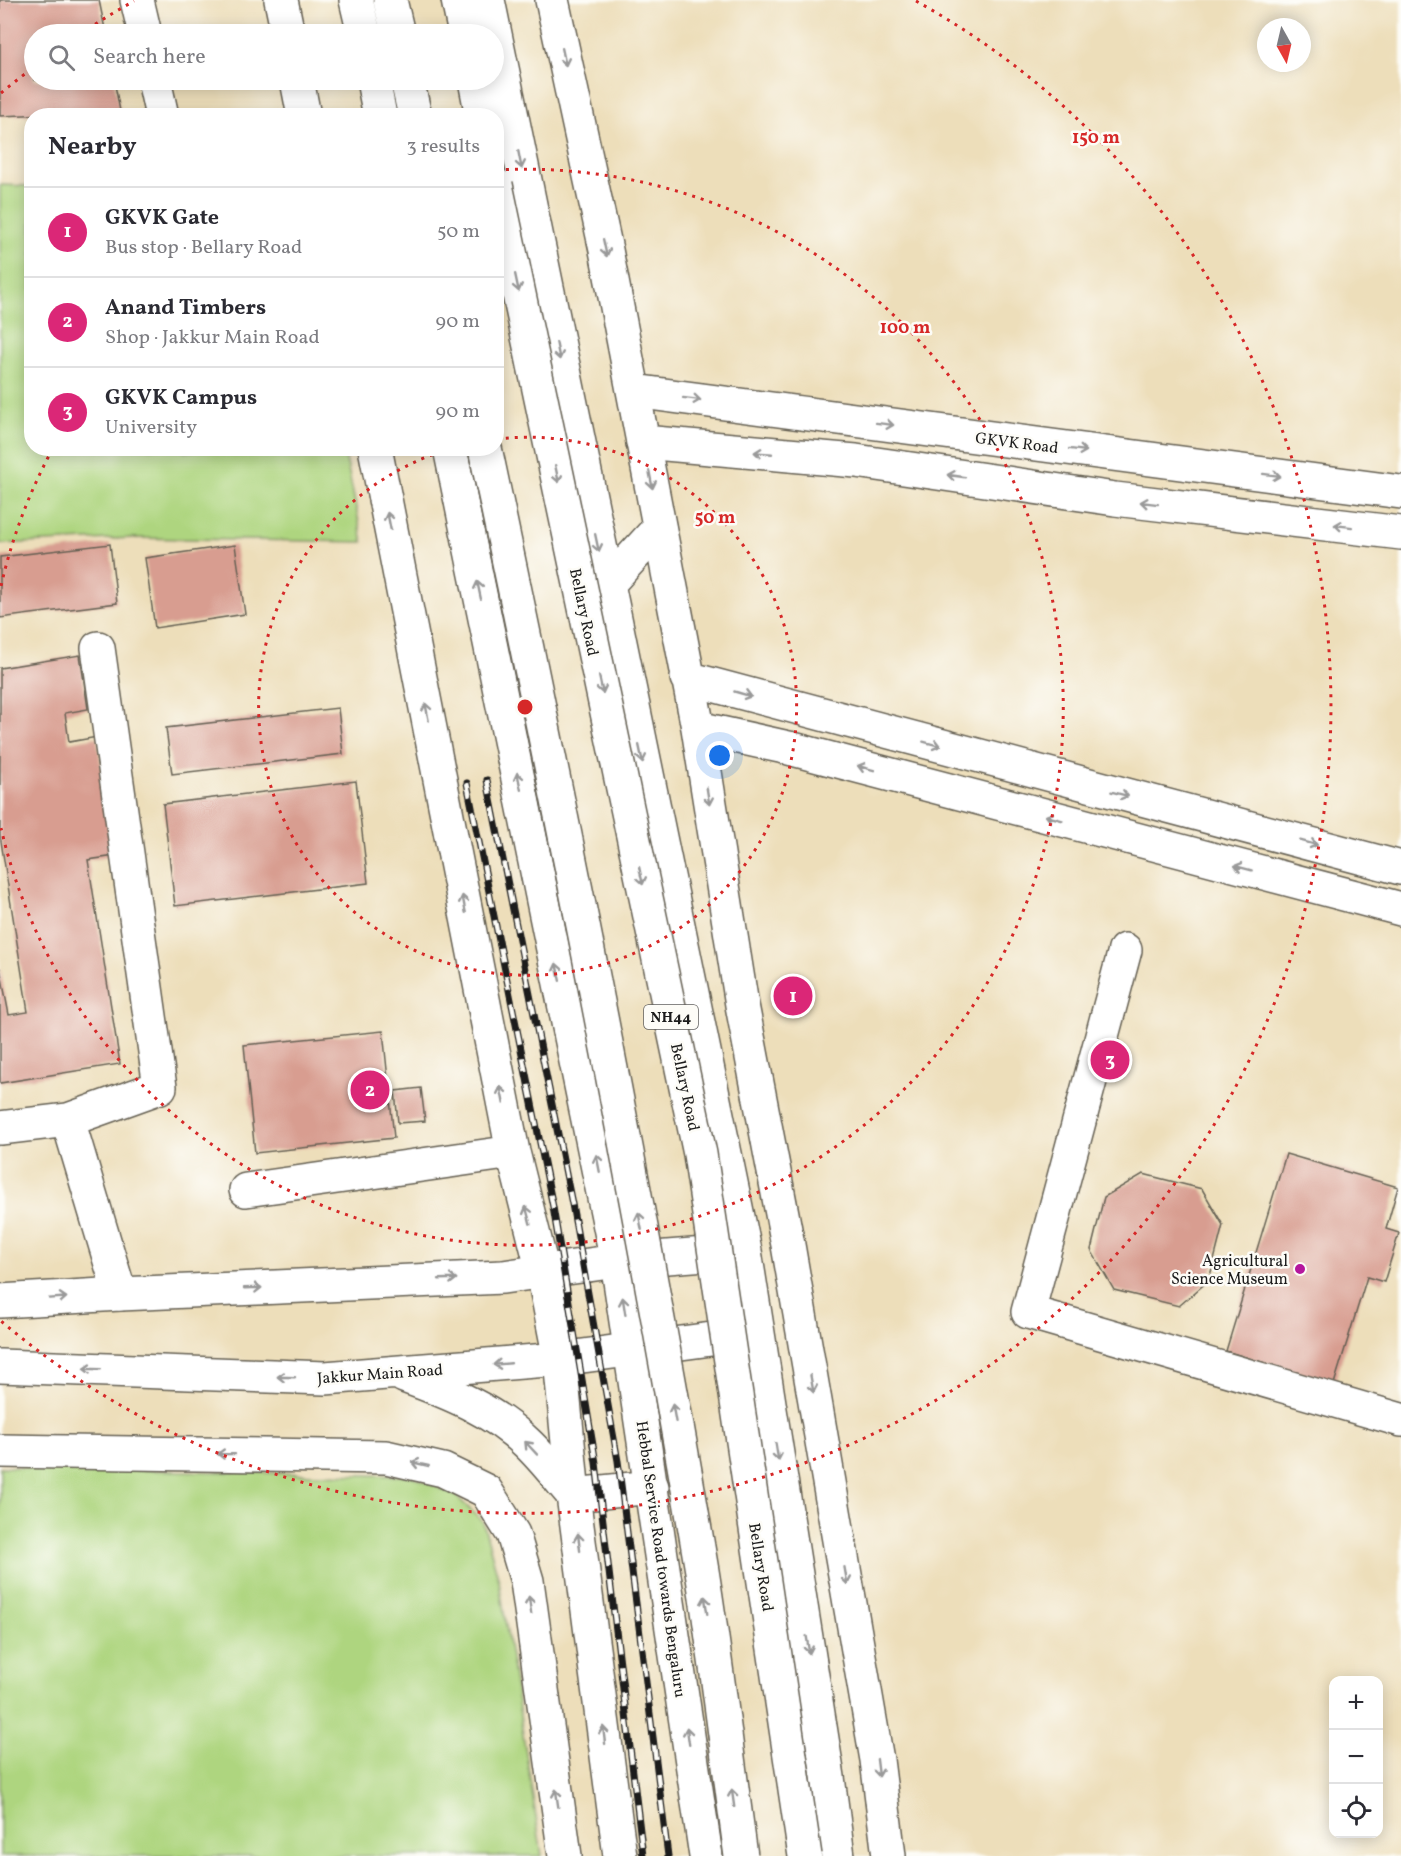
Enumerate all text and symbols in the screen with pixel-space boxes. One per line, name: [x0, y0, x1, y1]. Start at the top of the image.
north arrow: [1257, 18, 1311, 72]
search box: [24, 24, 504, 90]
icon: search: [45, 41, 78, 74]
text: Search here: [93, 42, 206, 73]
one-way arrow: [559, 47, 570, 66]
text: 150 m: [1072, 126, 1120, 151]
text: Nearby: [48, 129, 137, 165]
text: 3 results: [406, 133, 480, 161]
one-way arrow: [515, 150, 526, 170]
text: GKVK Gate: [105, 203, 219, 234]
text: 1: [63, 218, 72, 246]
text: 50 m: [437, 218, 480, 246]
text: Bus stop · Bellary Road: [105, 234, 302, 262]
one-way arrow: [600, 238, 611, 257]
one-way arrow: [512, 273, 523, 292]
text: Anand Timbers: [105, 293, 266, 324]
text: 2: [62, 308, 73, 336]
text: 90 m: [436, 308, 480, 336]
text: 100 m: [880, 316, 930, 341]
text: Shop · Jakkur Main Road: [105, 324, 320, 352]
one-way arrow: [553, 341, 564, 361]
text: GKVK Campus: [105, 383, 257, 414]
one-way arrow: [681, 394, 701, 405]
text: 3: [62, 398, 73, 426]
text: 90 m: [436, 398, 480, 426]
text: University: [105, 414, 197, 442]
one-way arrow: [875, 419, 895, 430]
street label: GKVK Road: [974, 428, 1060, 460]
one-way arrow: [1068, 444, 1088, 455]
one-way arrow: [753, 447, 773, 458]
one-way arrow: [552, 464, 563, 483]
one-way arrow: [645, 470, 656, 490]
one-way arrow: [947, 470, 967, 481]
one-way arrow: [1261, 470, 1281, 481]
one-way arrow: [1140, 498, 1160, 509]
text: 50 m: [695, 506, 735, 531]
one-way arrow: [383, 512, 394, 531]
one-way arrow: [1333, 521, 1353, 532]
one-way arrow: [592, 532, 603, 552]
street label: Bellary Road: [563, 566, 603, 658]
one-way arrow: [473, 581, 484, 600]
one-way arrow: [596, 675, 607, 695]
one-way arrow: [733, 689, 752, 700]
centre of rings: [515, 697, 535, 717]
one-way arrow: [421, 703, 432, 722]
one-way arrow: [922, 739, 941, 751]
your location: [705, 741, 734, 770]
one-way arrow: [636, 744, 647, 763]
one-way arrow: [857, 762, 876, 774]
one-way arrow: [512, 772, 524, 791]
one-way arrow: [703, 786, 714, 806]
one-way arrow: [1110, 789, 1129, 800]
one-way arrow: [1045, 812, 1064, 823]
one-way arrow: [1299, 838, 1318, 850]
one-way arrow: [1234, 861, 1253, 873]
one-way arrow: [636, 866, 647, 885]
one-way arrow: [458, 894, 469, 914]
one-way arrow: [552, 963, 563, 982]
pin: 1: [774, 974, 812, 1018]
road number: NH44: [644, 1005, 698, 1029]
pin: 3: [1090, 1038, 1130, 1082]
street label: Bellary Road: [664, 1041, 704, 1133]
pin: 2: [350, 1068, 389, 1112]
one-way arrow: [496, 1086, 507, 1105]
one-way arrow: [592, 1154, 603, 1173]
one-way arrow: [521, 1206, 533, 1225]
one-way arrow: [634, 1211, 645, 1231]
place label: Agricultural Science Museum: [1171, 1251, 1288, 1291]
marker: Agricultural Science Museum: [1293, 1262, 1307, 1276]
one-way arrow: [437, 1274, 457, 1285]
one-way arrow: [243, 1282, 263, 1293]
one-way arrow: [48, 1292, 68, 1303]
one-way arrow: [618, 1297, 629, 1316]
one-way arrow: [492, 1359, 512, 1370]
street label: Jakkur Main Road: [316, 1360, 444, 1390]
one-way arrow: [82, 1363, 102, 1375]
one-way arrow: [277, 1371, 297, 1382]
one-way arrow: [807, 1373, 818, 1393]
one-way arrow: [668, 1403, 679, 1423]
street label: Hebbal Service Road towards Bengaluru: [630, 1419, 690, 1699]
one-way arrow: [524, 1441, 538, 1456]
one-way arrow: [772, 1442, 783, 1462]
one-way arrow: [216, 1448, 236, 1460]
one-way arrow: [411, 1458, 430, 1470]
street label: Bellary Road: [742, 1521, 778, 1613]
one-way arrow: [574, 1533, 585, 1553]
one-way arrow: [840, 1566, 851, 1585]
one-way arrow: [525, 1595, 536, 1615]
one-way arrow: [701, 1595, 712, 1615]
one-way arrow: [802, 1635, 813, 1654]
map controls: [1329, 1676, 1383, 1838]
button: +: [1329, 1676, 1383, 1730]
one-way arrow: [599, 1726, 610, 1746]
one-way arrow: [683, 1726, 694, 1746]
button: −: [1329, 1730, 1383, 1784]
one-way arrow: [873, 1758, 884, 1778]
button: locate: [1329, 1784, 1383, 1838]
one-way arrow: [551, 1789, 562, 1808]
one-way arrow: [727, 1789, 738, 1808]

